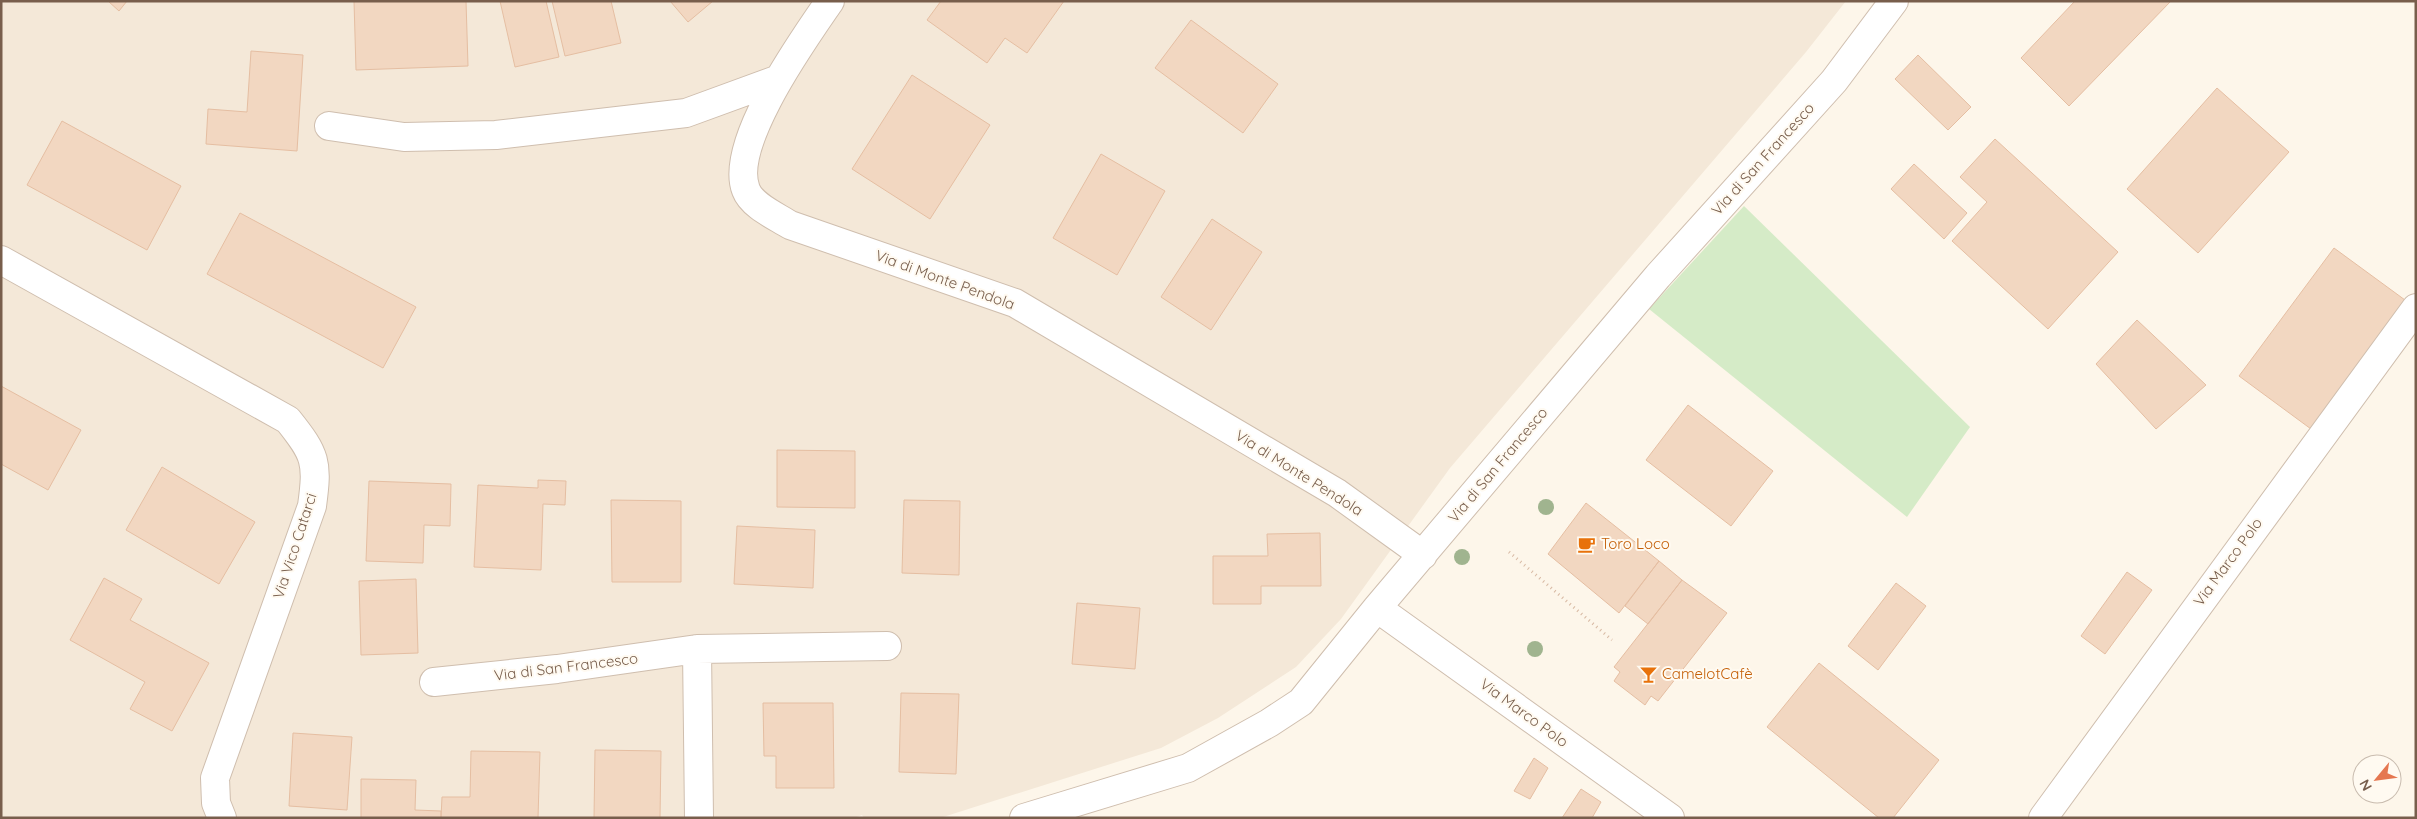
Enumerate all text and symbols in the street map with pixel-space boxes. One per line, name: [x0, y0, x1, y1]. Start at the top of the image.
street label: Via di San Francesco: [1707, 98, 1818, 219]
street label: Via di Monte Pendola: [873, 245, 1018, 314]
street label: Via di San Francesco: [1444, 403, 1551, 526]
street label: Via di Monte Pendola: [1232, 426, 1367, 520]
street label: Via Vico Catarci: [268, 491, 321, 601]
street label: Via Marco Polo: [2189, 514, 2266, 610]
cafe icon: Toro Loco: [1577, 534, 1597, 554]
place label: Toro Loco: [1601, 534, 1670, 553]
street label: Via di San Francesco: [493, 648, 639, 685]
bar icon: CamelotCafè: [1638, 664, 1658, 684]
place label: CamelotCafè: [1662, 664, 1753, 683]
street label: Via Marco Polo: [1476, 674, 1572, 751]
north arrow: [2352, 754, 2402, 804]
text: N: [2355, 776, 2376, 794]

